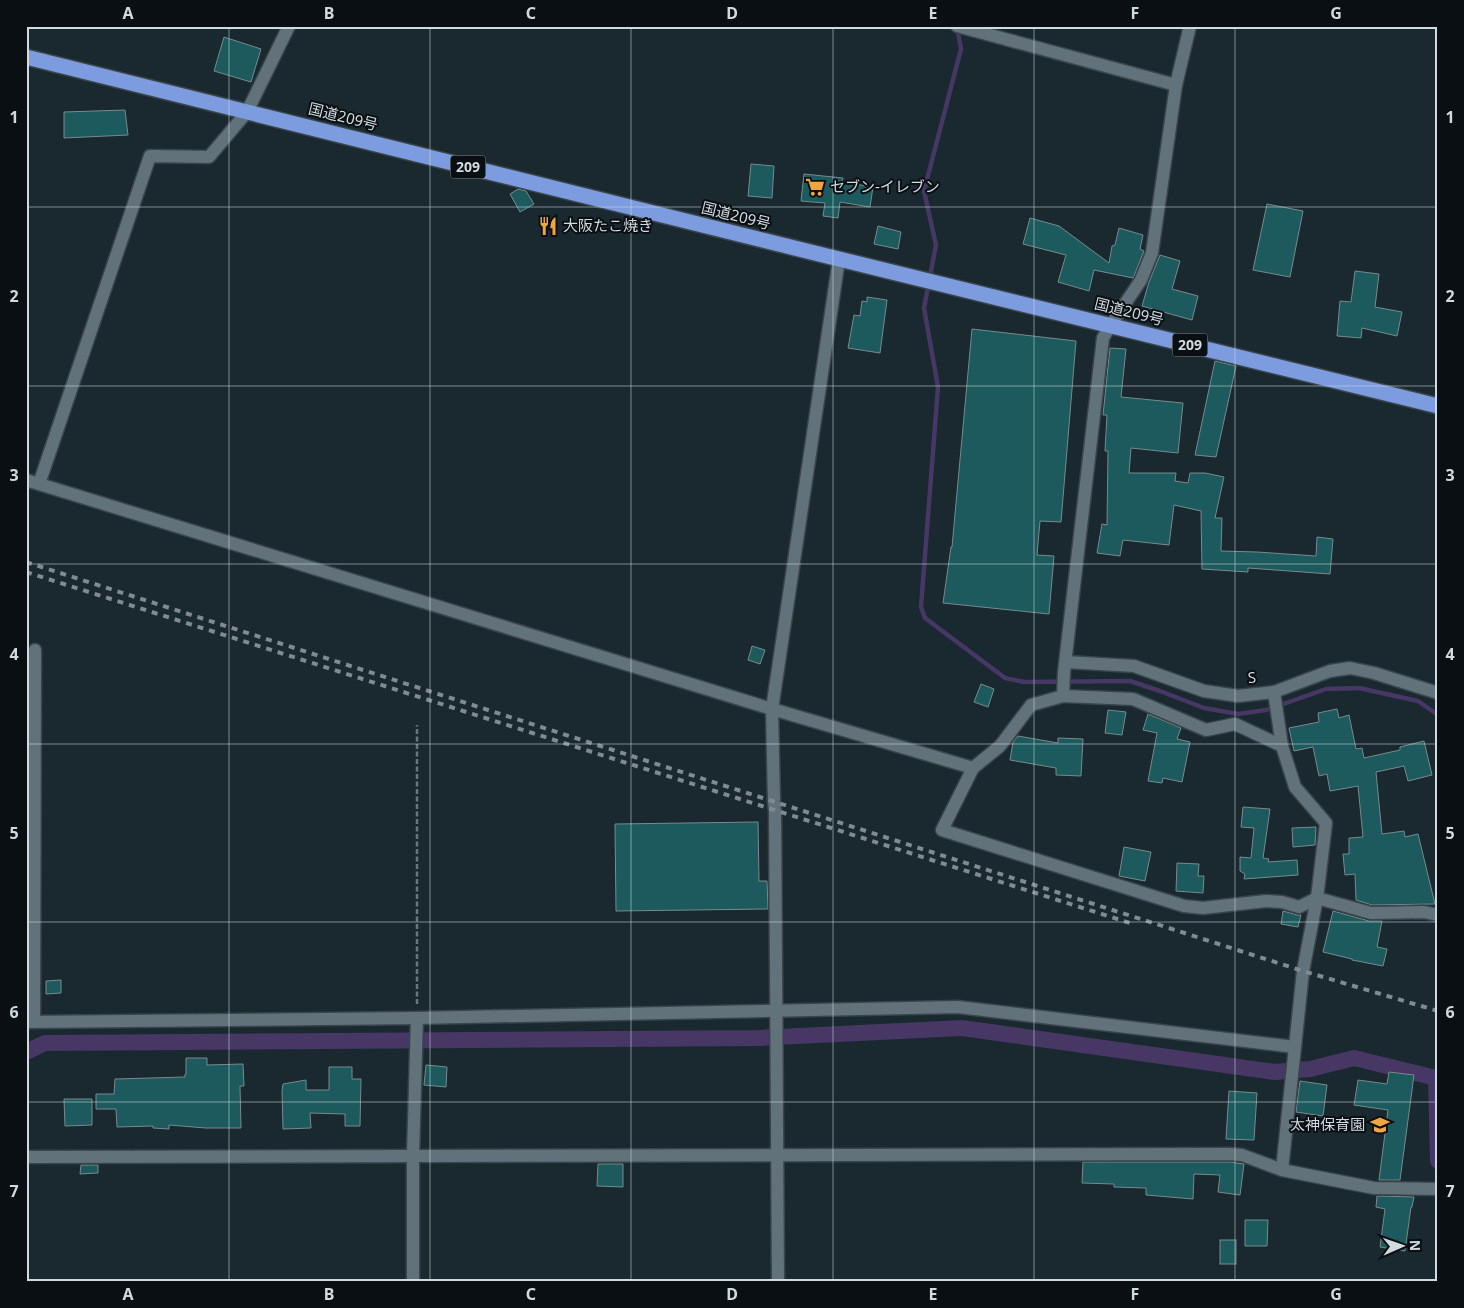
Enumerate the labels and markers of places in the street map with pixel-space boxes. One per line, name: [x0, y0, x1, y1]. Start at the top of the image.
supermarket icon: セブン-イレブン: [804, 176, 826, 198]
place label: セブン-イレブン: [830, 176, 940, 196]
restaurant icon: 大阪たこ焼き: [537, 215, 559, 237]
place label: 大阪たこ焼き: [563, 215, 653, 235]
place label: 太神保育園: [1290, 1114, 1365, 1134]
school or university icon: 太神保育園: [1369, 1114, 1391, 1136]

